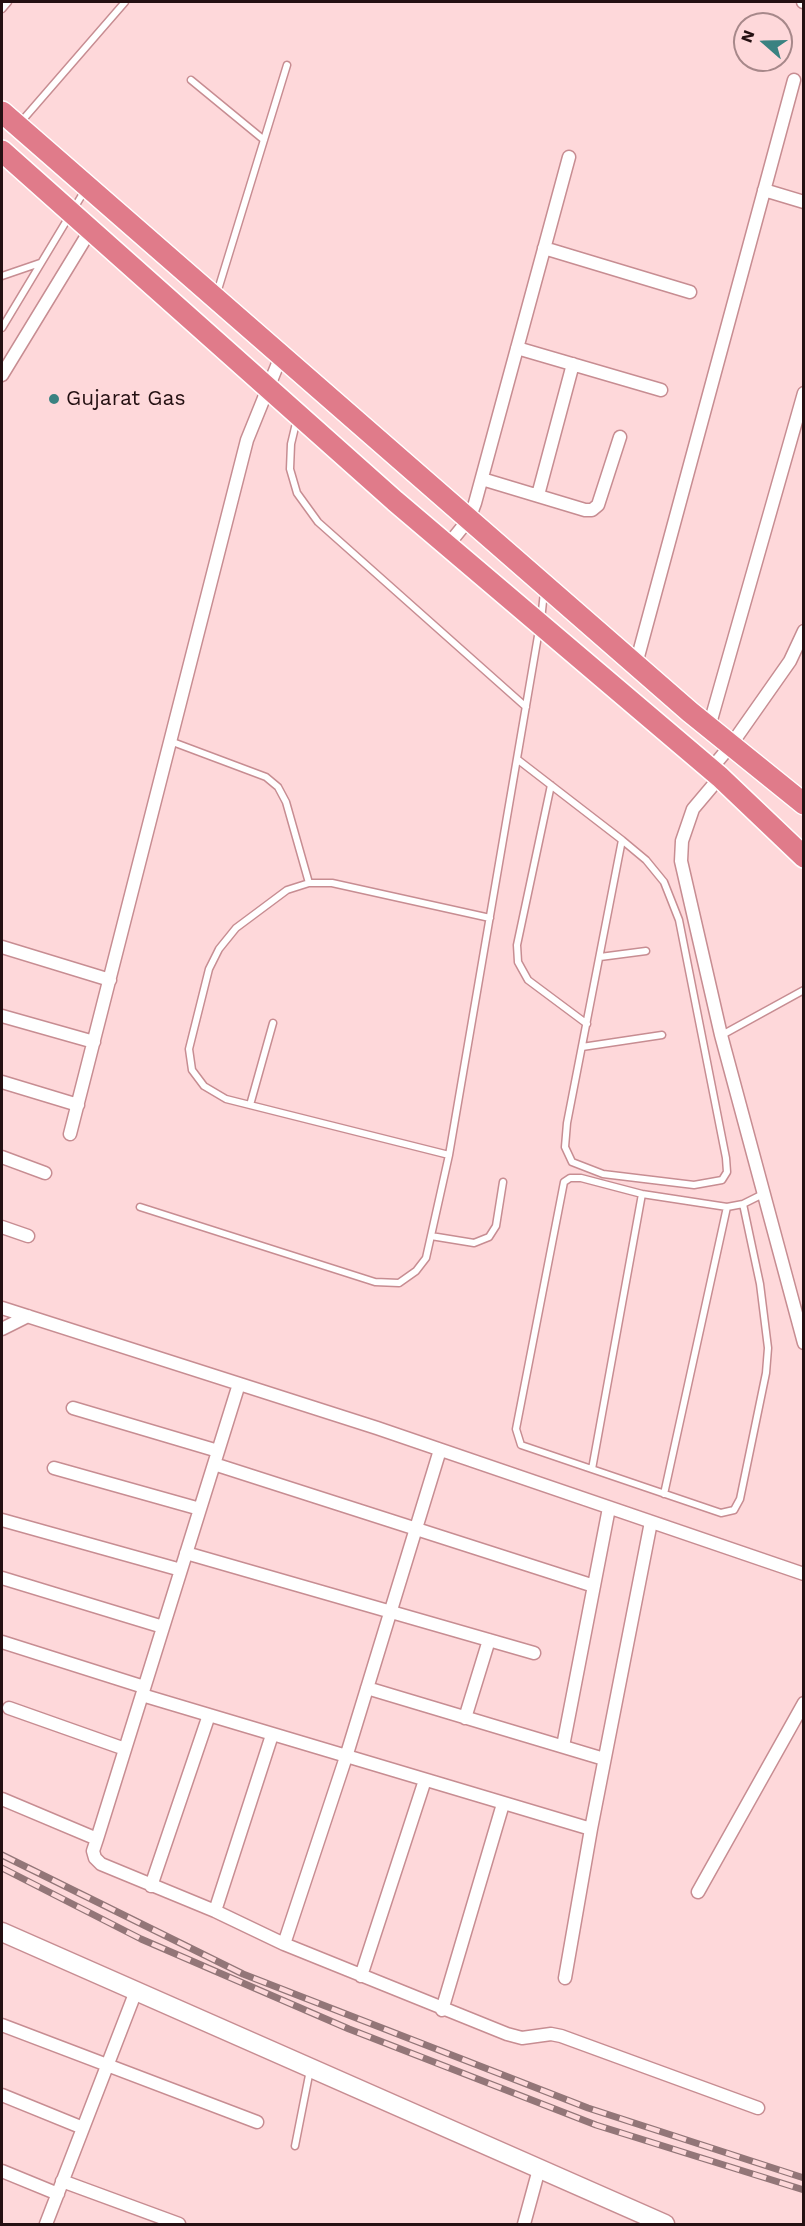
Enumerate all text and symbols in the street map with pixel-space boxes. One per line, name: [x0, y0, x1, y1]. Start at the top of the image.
north arrow: [733, 12, 793, 72]
text: N: [737, 28, 758, 45]
place label: Gujarat Gas: [66, 386, 185, 412]
marker: Gujarat Gas: [47, 392, 61, 406]

